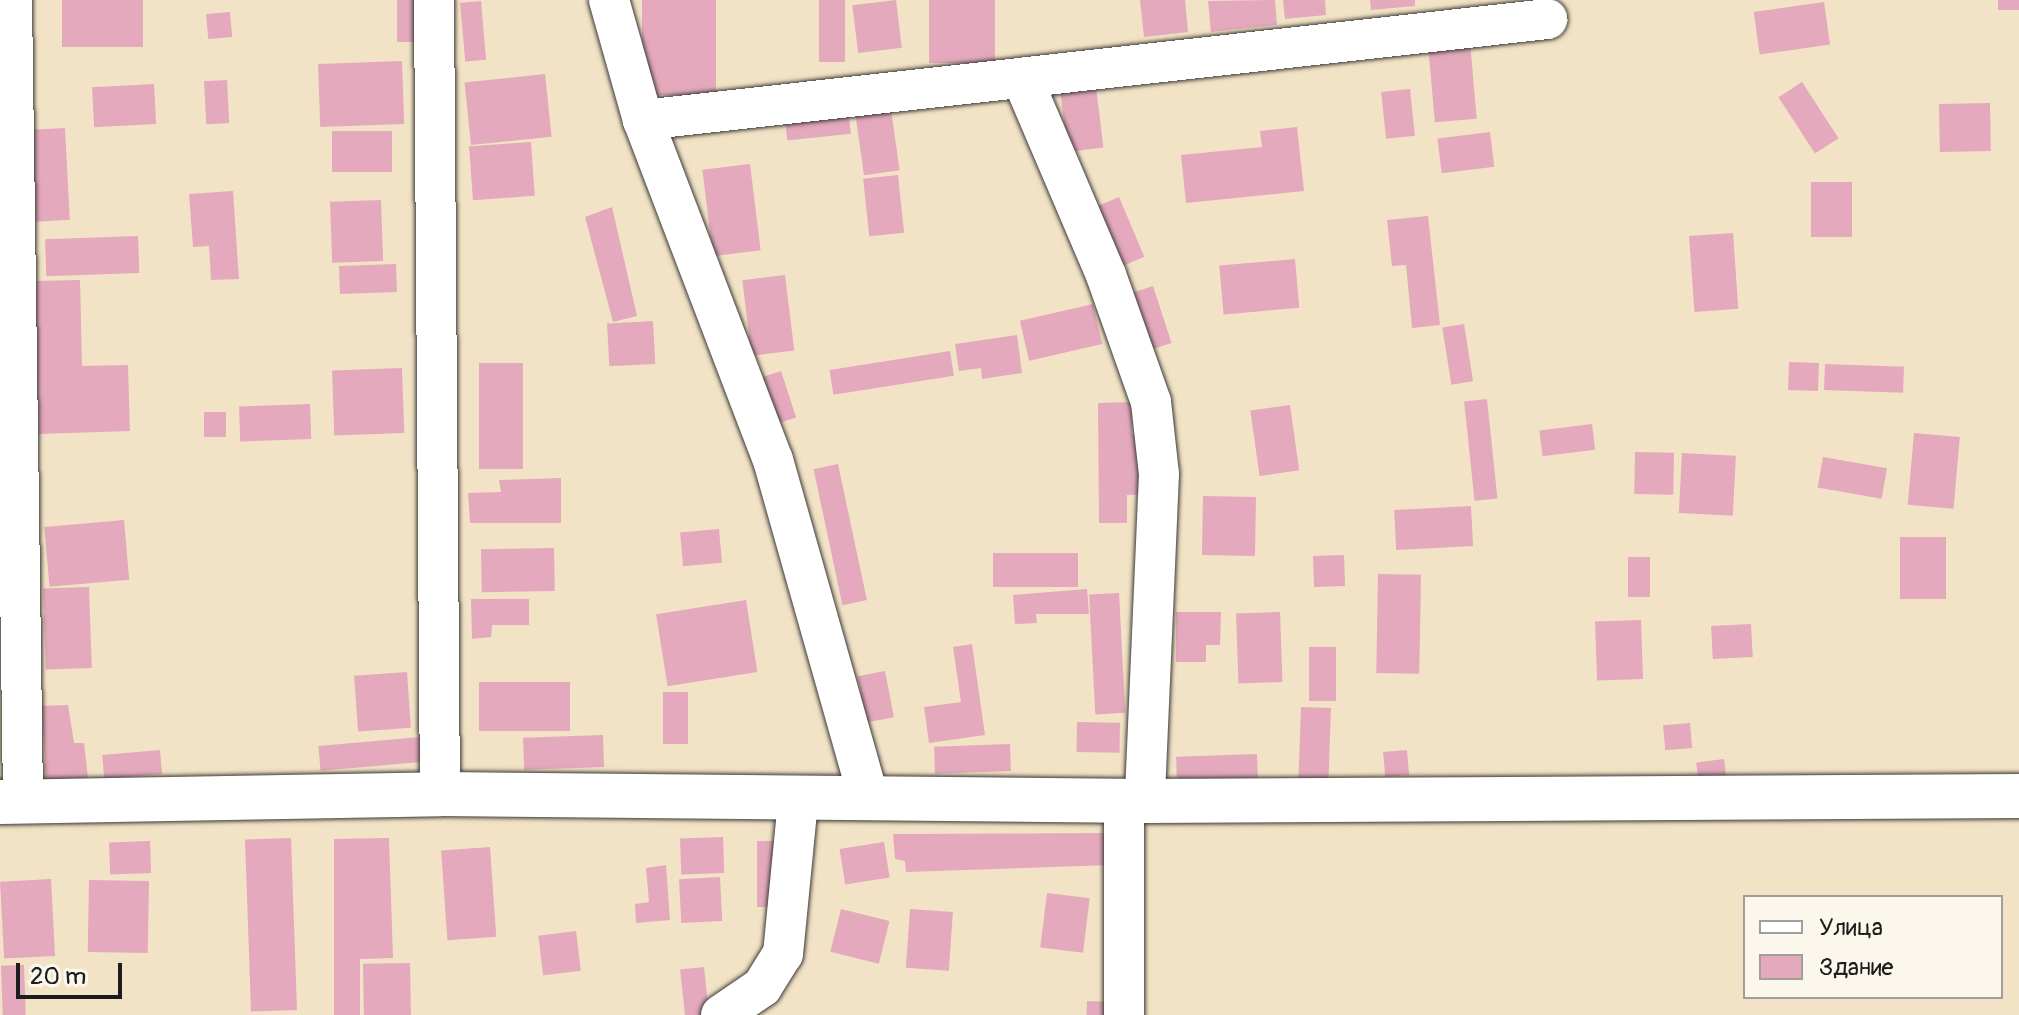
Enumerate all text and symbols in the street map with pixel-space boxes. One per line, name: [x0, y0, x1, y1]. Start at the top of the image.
legend: [1743, 895, 2003, 999]
text: Улица: [1819, 913, 1883, 942]
scale bar: [20, 947, 126, 997]
text: Здание: [1819, 953, 1893, 982]
text: 20 m: [30, 962, 86, 991]

